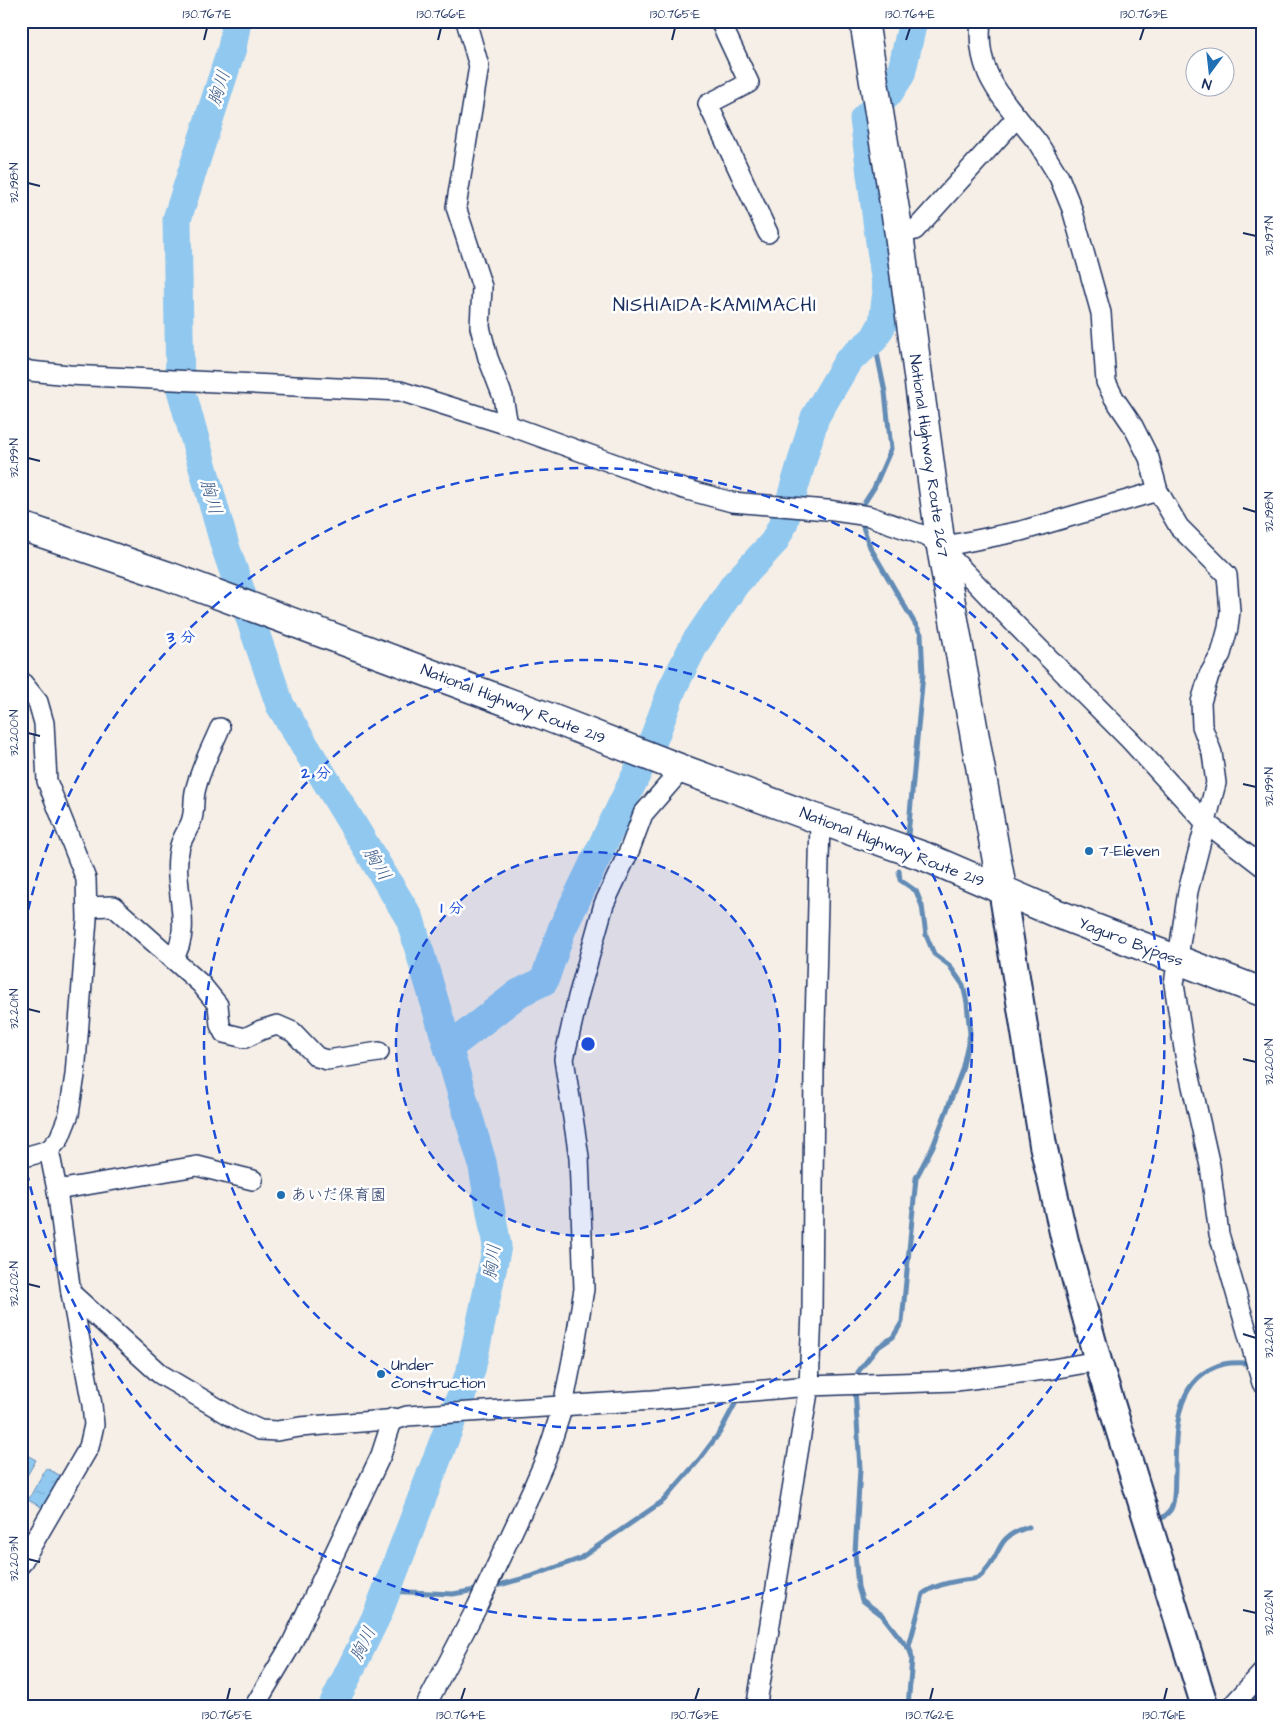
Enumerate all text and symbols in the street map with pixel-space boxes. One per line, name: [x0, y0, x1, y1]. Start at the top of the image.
text: 130.767°E: [183, 6, 231, 23]
text: 130.766°E: [416, 6, 466, 23]
text: 130.765°E: [650, 6, 700, 23]
text: 130.764°E: [885, 6, 935, 23]
text: 130.763°E: [1120, 6, 1168, 23]
north arrow: [1186, 48, 1236, 98]
water label: 胸川: [202, 67, 236, 109]
text: N: [1200, 73, 1214, 94]
text: 32.198°N: [6, 162, 23, 203]
text: 32.197°N: [1261, 215, 1278, 256]
district label: NISHIAIDA-KAMIMACHI: [613, 292, 817, 319]
street label: National Highway Route 267: [903, 353, 954, 559]
text: 32.199°N: [6, 438, 23, 478]
water label: 胸川: [194, 476, 228, 518]
text: 32.198°N: [1261, 491, 1278, 532]
text: 3 分: [166, 627, 195, 648]
street label: National Highway Route 219: [417, 659, 608, 750]
text: 32.200°N: [6, 709, 23, 756]
text: 2 分: [300, 763, 331, 784]
text: 32.199°N: [1261, 767, 1278, 807]
street label: National Highway Route 219: [796, 802, 987, 893]
place label: 7-Eleven: [1099, 840, 1159, 862]
water label: 胸川: [357, 842, 397, 886]
marker: 7-Eleven: [1083, 845, 1095, 857]
text: 1 分: [441, 898, 463, 919]
street label: Yaguro Bypass: [1075, 912, 1187, 973]
text: 32.201°N: [6, 988, 23, 1029]
centre of rings: [579, 1035, 597, 1053]
text: 32.200°N: [1261, 1038, 1278, 1085]
place label: あいだ保育園: [291, 1184, 386, 1206]
marker: あいだ保育園: [275, 1189, 287, 1201]
water label: 胸川: [477, 1242, 507, 1282]
text: 32.202°N: [6, 1260, 23, 1307]
text: 32.201°N: [1261, 1317, 1278, 1358]
place label: Under construction: [391, 1354, 486, 1394]
marker: Under construction: [375, 1368, 387, 1380]
text: 32.203°N: [6, 1536, 23, 1582]
text: 32.202°N: [1261, 1589, 1278, 1636]
water label: 胸川: [344, 1622, 382, 1666]
text: 130.765°E: [202, 1707, 252, 1724]
text: 130.764°E: [436, 1707, 486, 1724]
text: 130.763°E: [671, 1707, 719, 1724]
text: 130.762°E: [906, 1707, 954, 1724]
text: 130.761°E: [1142, 1707, 1186, 1724]

